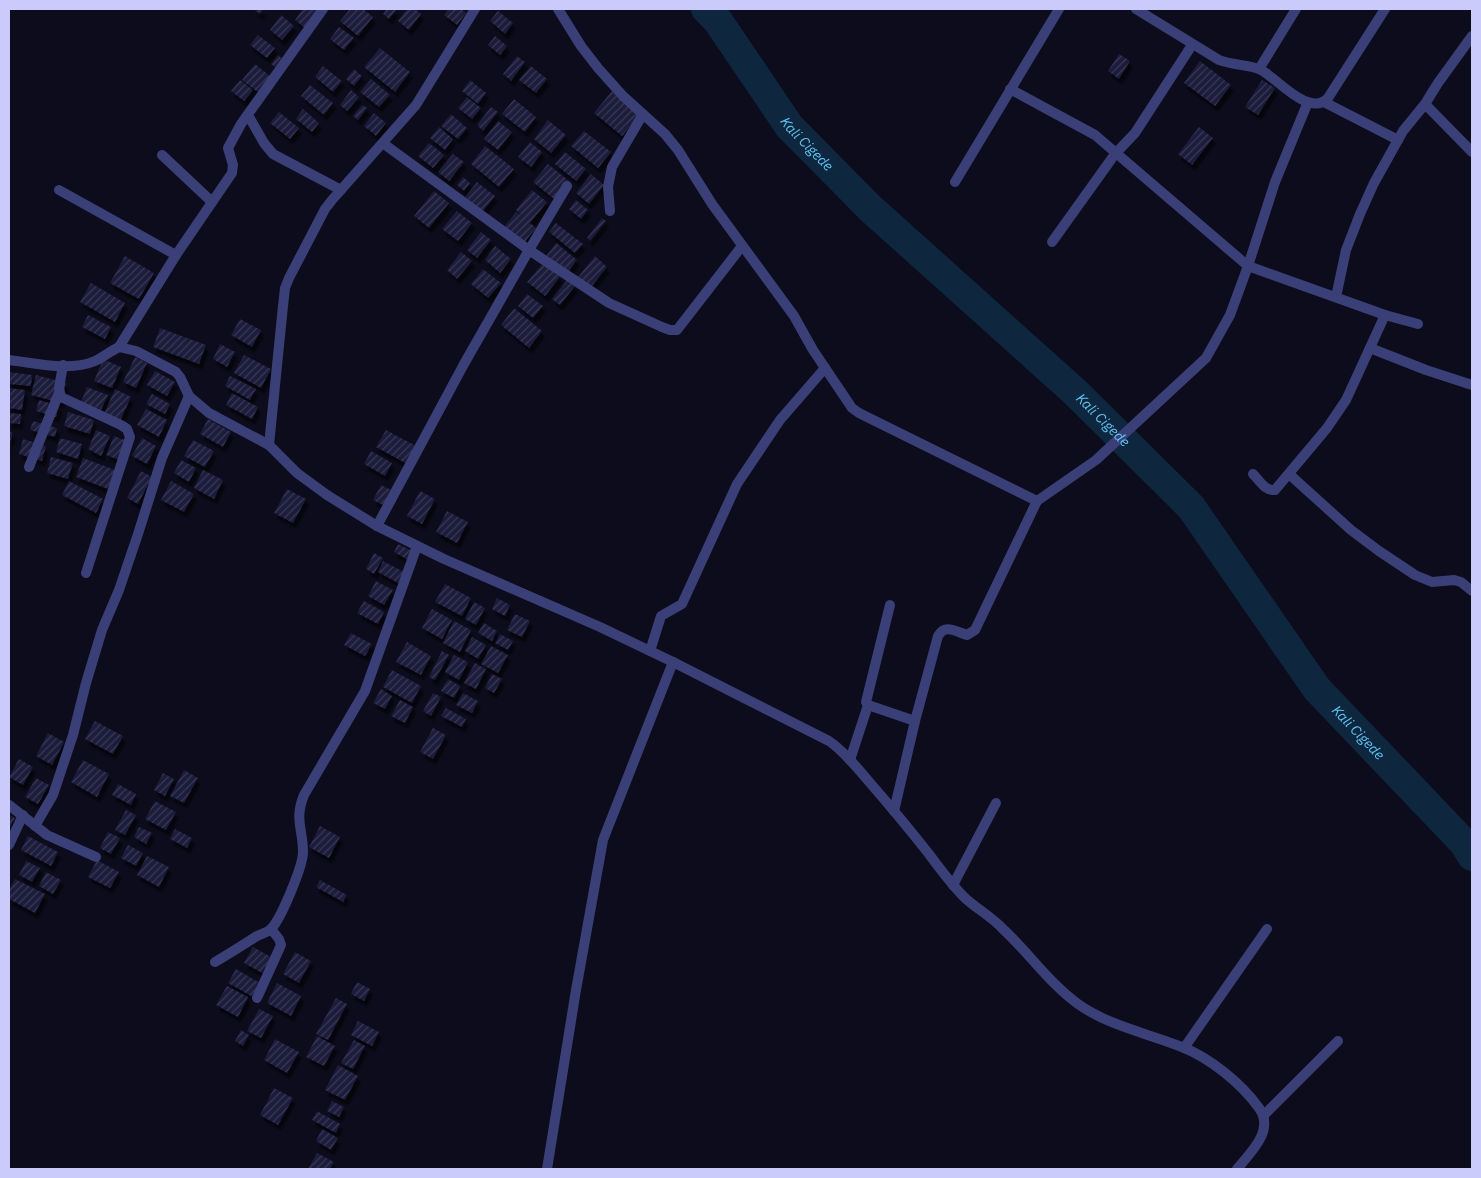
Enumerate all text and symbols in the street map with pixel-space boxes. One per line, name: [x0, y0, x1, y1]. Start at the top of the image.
water label: Kali Cigede: [776, 113, 837, 175]
water label: Kali Cigede: [1072, 389, 1134, 450]
water label: Kali Cigede: [1328, 701, 1389, 763]

